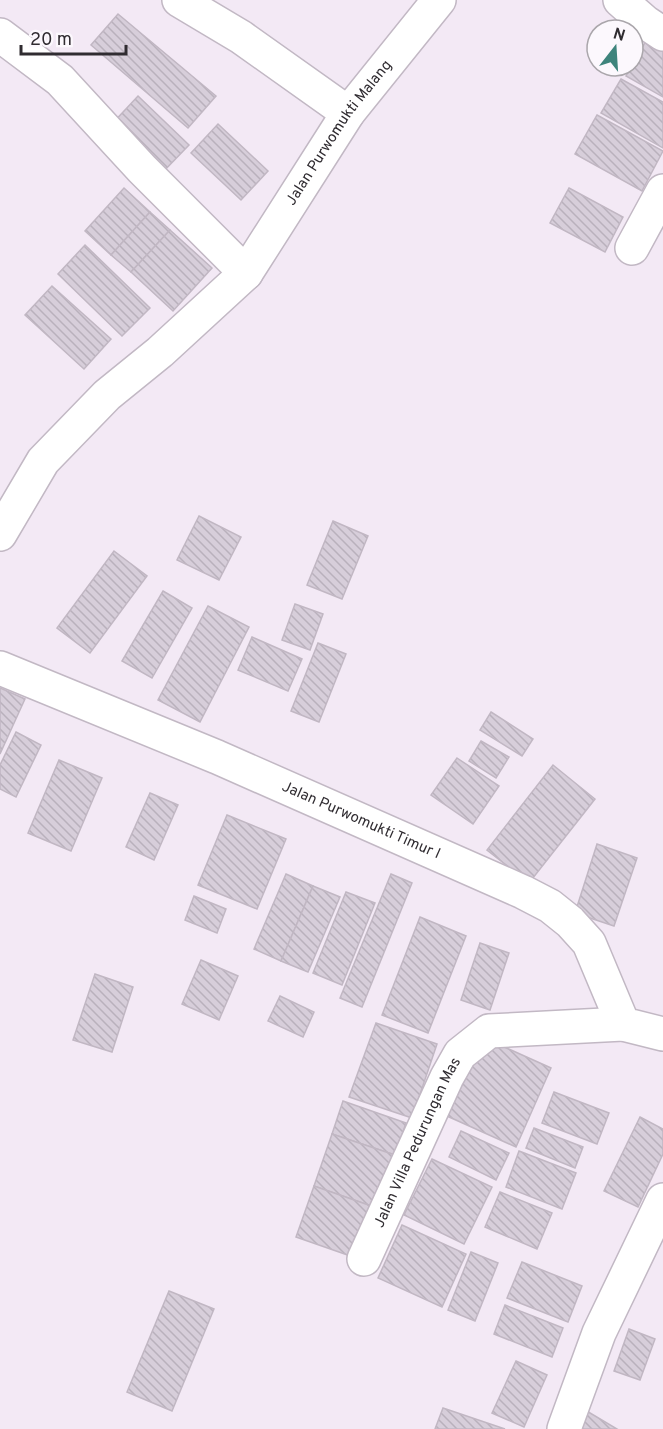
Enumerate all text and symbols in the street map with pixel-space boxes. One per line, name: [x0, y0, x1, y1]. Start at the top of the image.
scale bar: [21, 18, 126, 56]
north arrow: [585, 18, 645, 78]
text: N: [610, 24, 627, 47]
text: 20 m: [30, 29, 72, 52]
street label: Jalan Purwomukti Malang: [282, 56, 396, 209]
street label: Jalan Purwomukti Timur I: [279, 777, 443, 864]
street label: Jalan Villa Pedurungan Mas: [370, 1054, 465, 1231]

